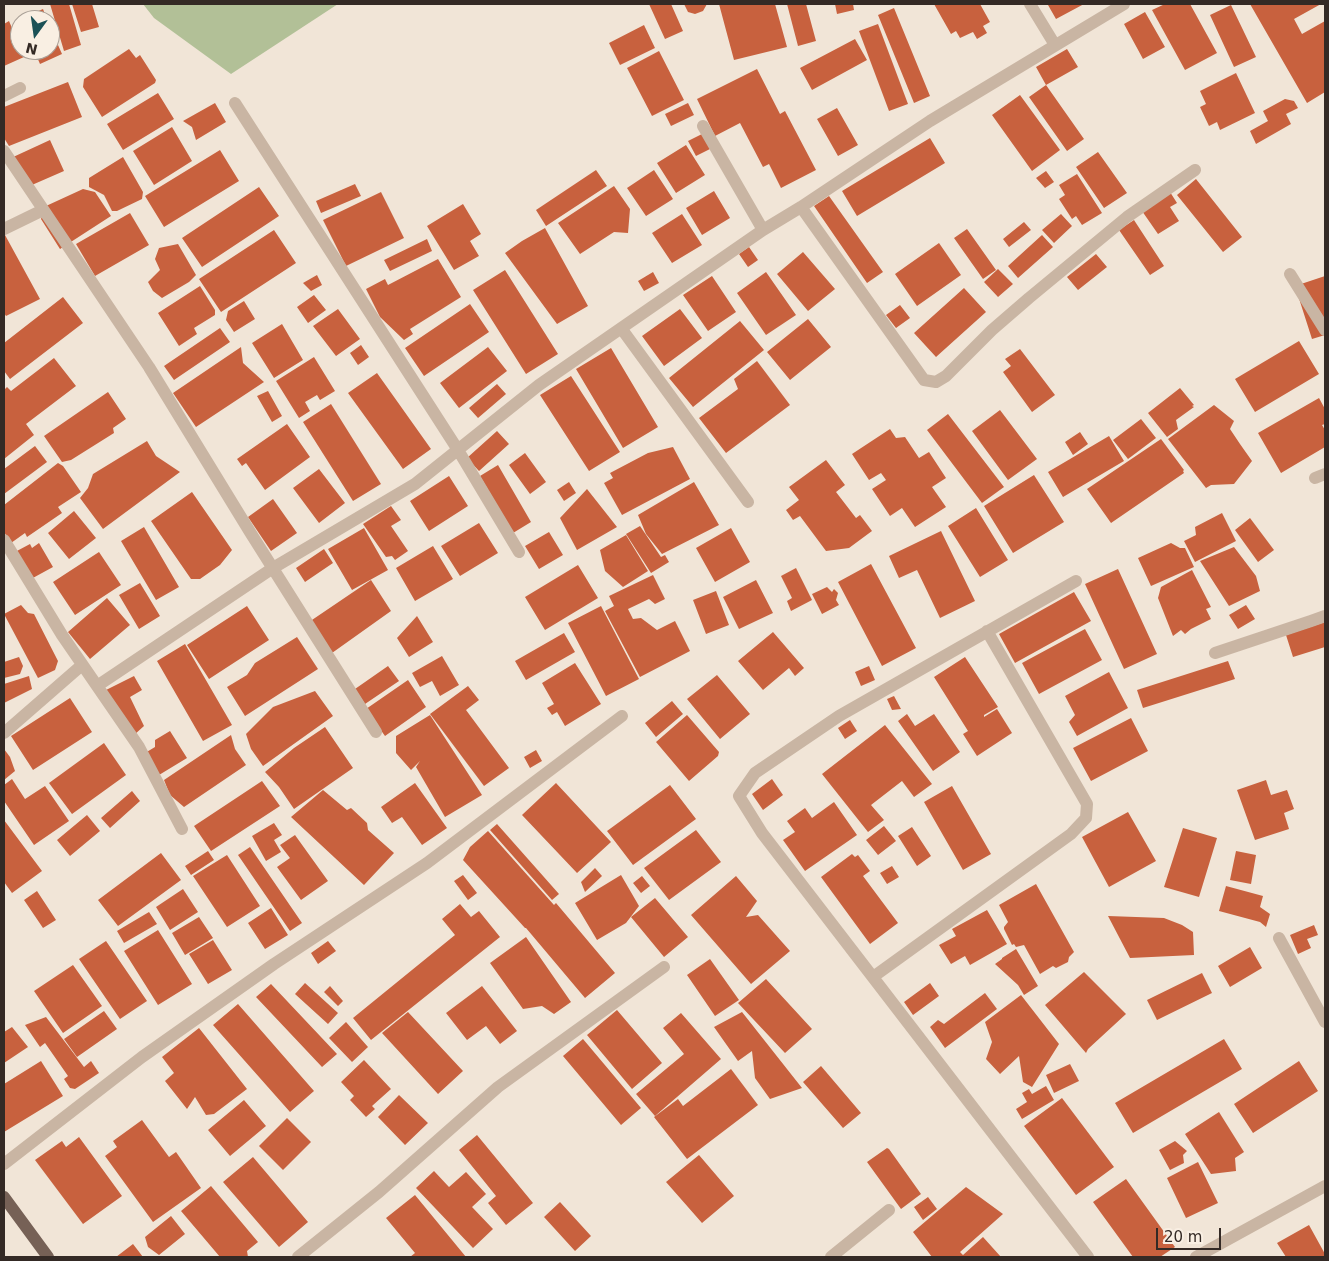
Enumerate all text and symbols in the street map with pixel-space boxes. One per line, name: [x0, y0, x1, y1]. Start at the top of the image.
north arrow: [10, 10, 60, 60]
text: N: [24, 39, 39, 58]
scale bar: [1159, 1218, 1224, 1250]
text: 20 m: [1164, 1228, 1202, 1246]

